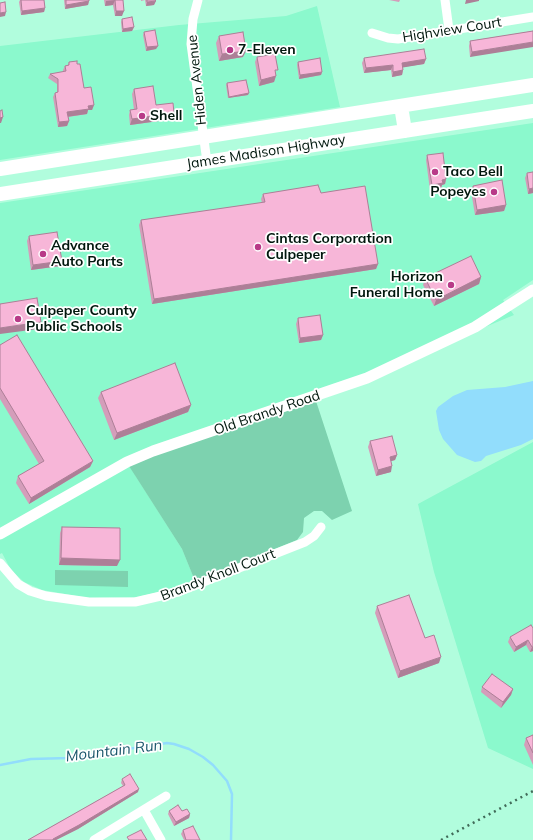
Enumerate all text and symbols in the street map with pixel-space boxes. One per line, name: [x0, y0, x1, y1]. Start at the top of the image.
street label: Highview Court: [401, 14, 503, 46]
street label: Hiden Avenue: [184, 34, 210, 126]
place label: 7-Eleven: [238, 42, 296, 58]
marker: 7-Eleven: [225, 45, 235, 55]
place label: Shell: [150, 108, 182, 124]
marker: Shell: [137, 111, 147, 121]
street label: James Madison Highway: [185, 131, 347, 173]
place label: Taco Bell: [443, 164, 503, 180]
marker: Taco Bell: [430, 167, 440, 177]
place label: Popeyes: [430, 184, 486, 200]
marker: Popeyes: [489, 187, 499, 197]
place label: Cintas Corporation Culpeper: [266, 231, 392, 264]
place label: Advance Auto Parts: [51, 238, 123, 270]
marker: Cintas Corporation Culpeper: [253, 242, 263, 252]
marker: Advance Auto Parts: [38, 249, 48, 259]
place label: Horizon Funeral Home: [350, 269, 443, 302]
marker: Horizon Funeral Home: [446, 280, 456, 290]
place label: Culpeper County Public Schools: [26, 303, 137, 336]
marker: Culpeper County Public Schools: [13, 314, 23, 324]
street label: Old Brandy Road: [212, 387, 322, 439]
street label: Brandy Knoll Court: [158, 545, 278, 605]
water label: Mountain Run: [65, 736, 163, 766]

